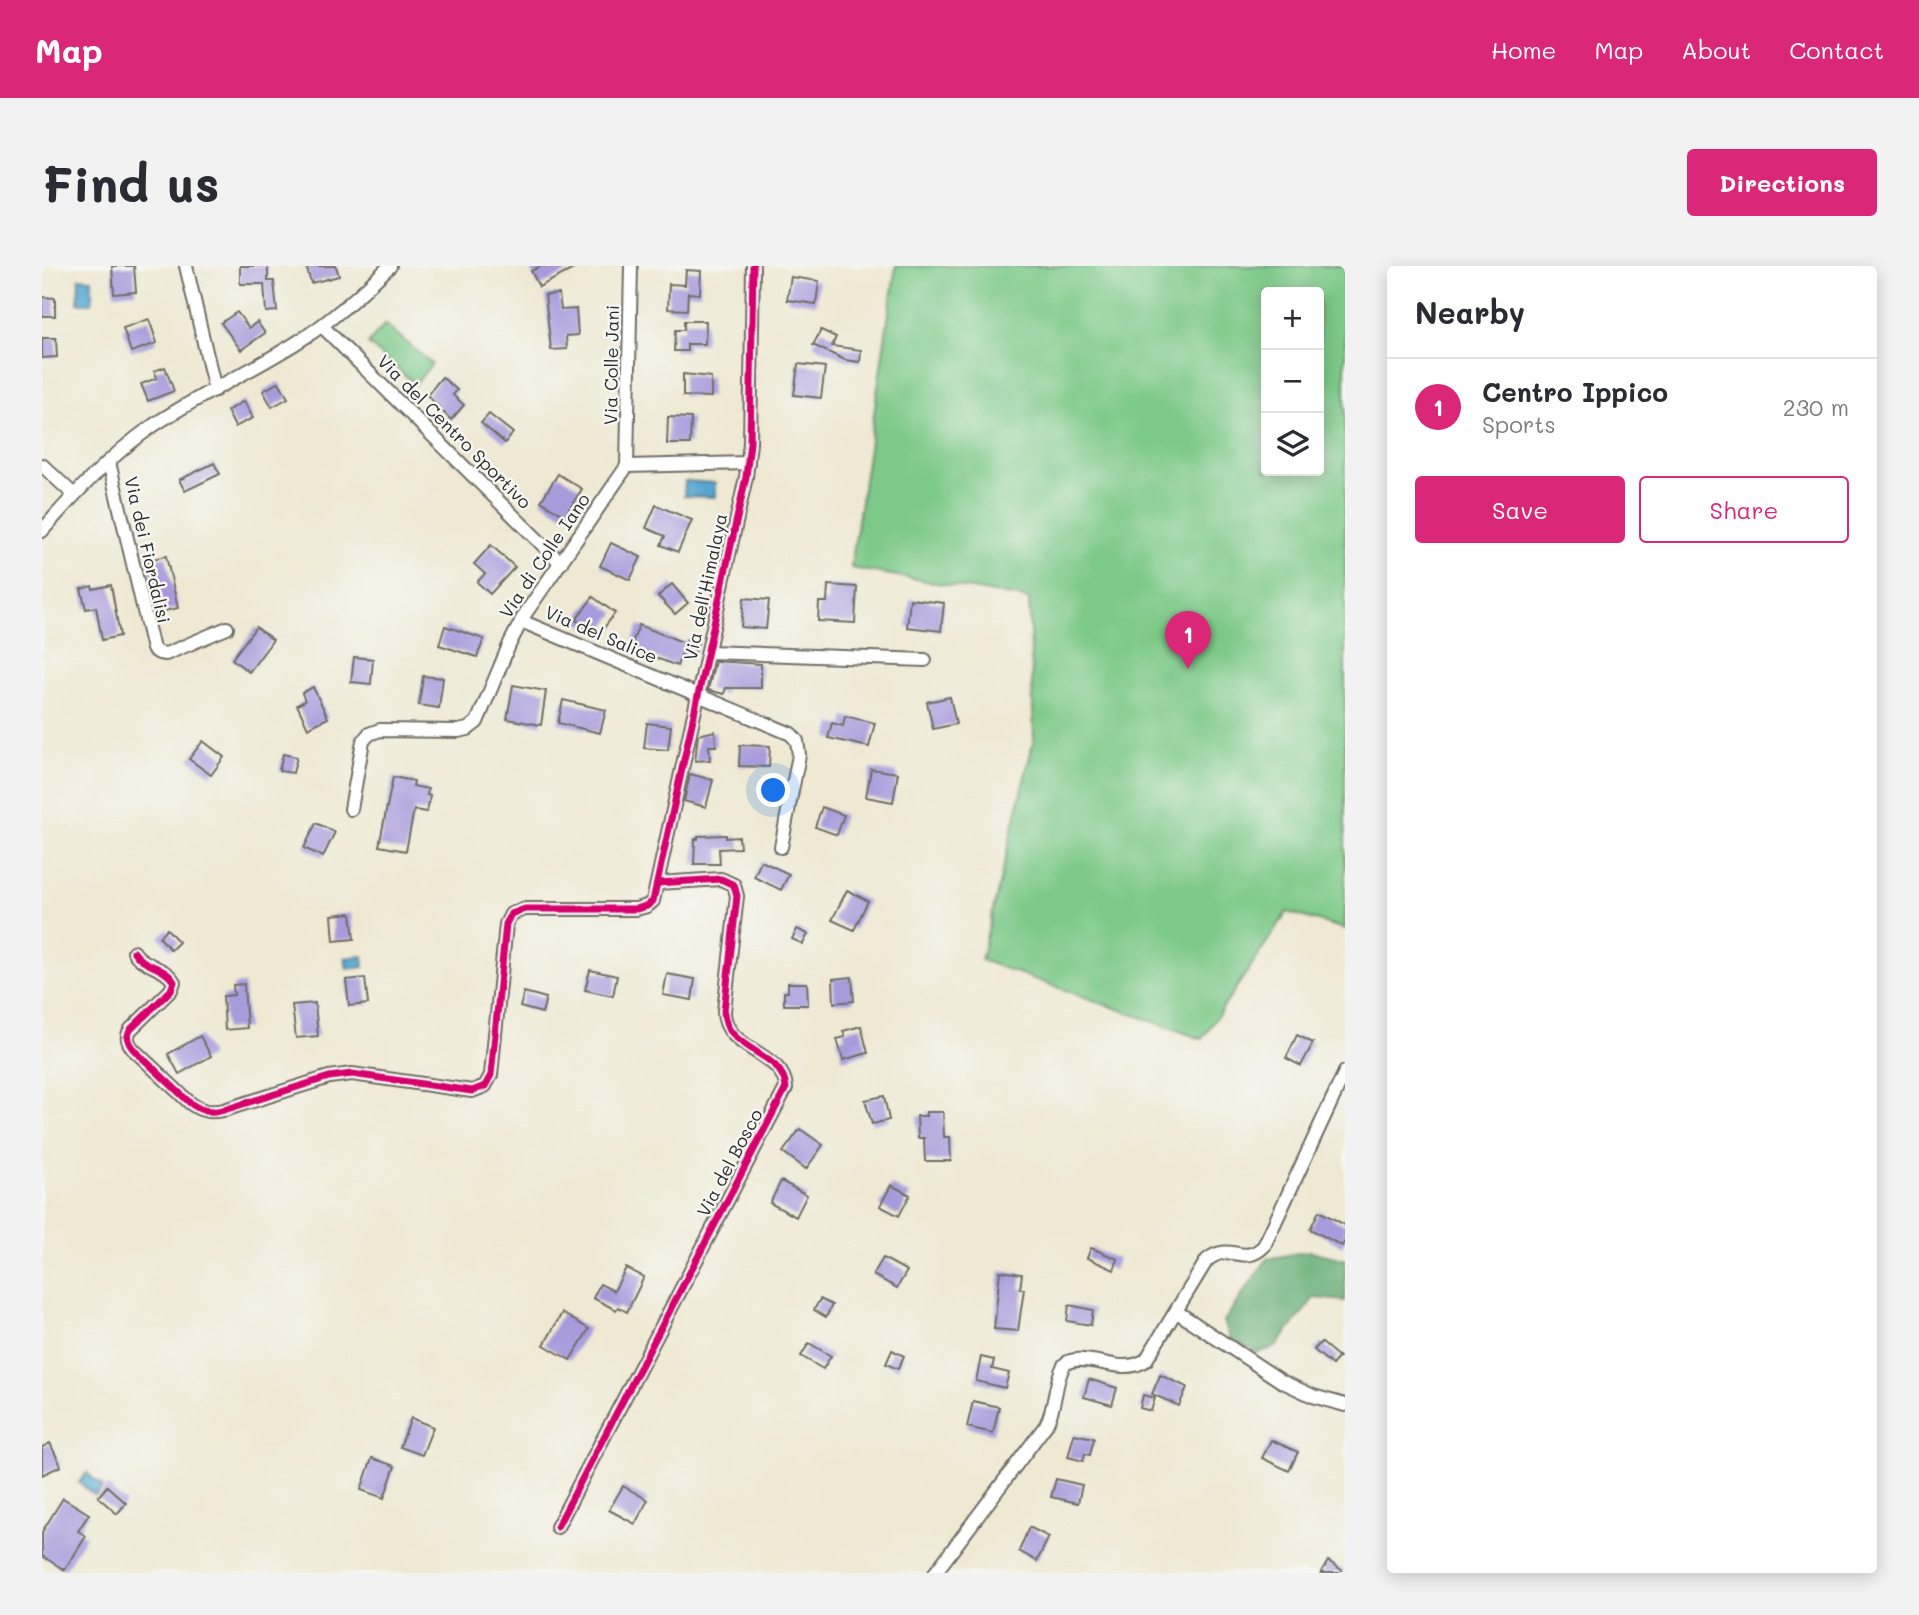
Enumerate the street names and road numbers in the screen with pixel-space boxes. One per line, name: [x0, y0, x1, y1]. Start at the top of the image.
street label: Via Colle Jani: [598, 305, 624, 425]
street label: Via del Centro Sportivo: [372, 349, 537, 514]
street label: Via dei Fiordalisi: [119, 474, 177, 626]
street label: Via di Colle Iano: [493, 488, 595, 623]
street label: Via dell'Himalaya: [678, 511, 732, 663]
street label: Via del Salice: [541, 600, 661, 669]
street label: Via del Bosco: [691, 1104, 768, 1221]

